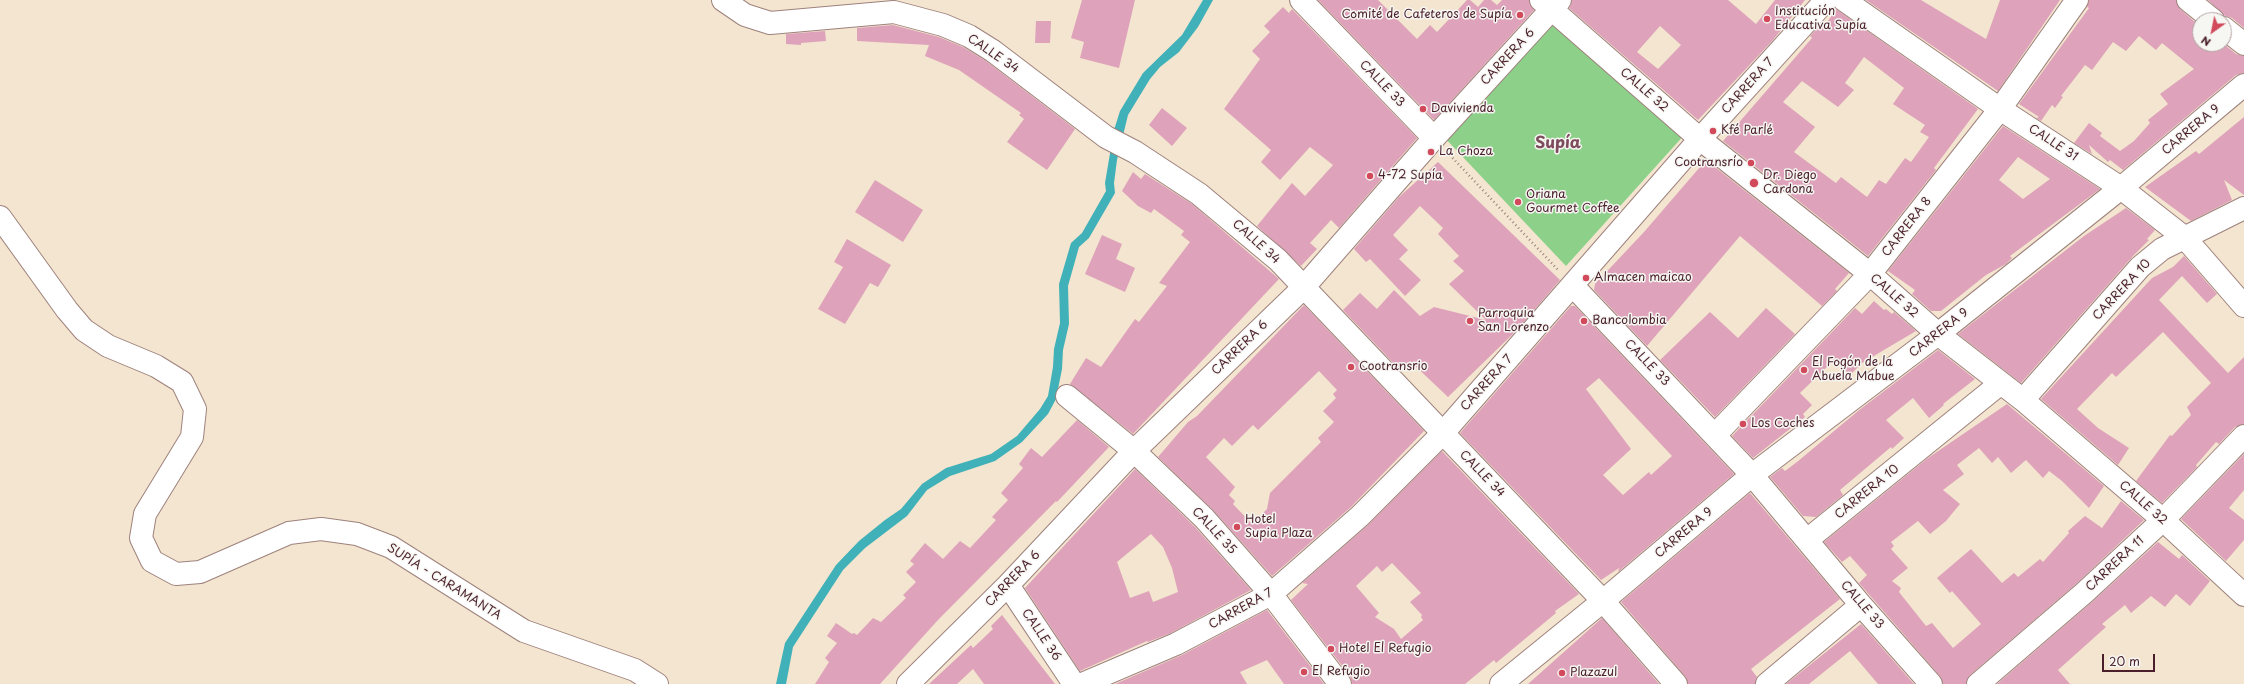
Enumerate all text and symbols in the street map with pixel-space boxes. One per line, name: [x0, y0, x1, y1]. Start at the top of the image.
place label: Institución Educativa Supía: [1775, 5, 1867, 33]
place label: Comité de Cafeteros de Supía: [1341, 8, 1512, 22]
marker: Comité de Cafeteros de Supía: [1515, 10, 1525, 20]
north arrow: [2192, 12, 2232, 52]
marker: Institución Educativa Supía: [1762, 14, 1772, 24]
street label: CARRERA 6: [1478, 26, 1538, 88]
street label: CALLE 34: [964, 31, 1022, 77]
text: N: [2197, 32, 2214, 51]
street label: CARRERA 7: [1719, 55, 1777, 117]
street label: CALLE 33: [1356, 58, 1408, 110]
street label: CALLE 32: [1617, 65, 1671, 115]
place label: Davivienda: [1431, 102, 1494, 116]
street label: CARRERA 9: [2159, 102, 2223, 158]
marker: Davivienda: [1418, 104, 1428, 114]
street label: CALLE 31: [2026, 122, 2080, 164]
place label: Kfé Parlé: [1721, 124, 1773, 138]
marker: Kfé Parlé: [1708, 126, 1718, 136]
district label: Supía: [1535, 134, 1581, 154]
place label: La Choza: [1439, 145, 1493, 159]
marker: La Choza: [1426, 147, 1436, 157]
place label: Cootransrío: [1674, 156, 1743, 170]
marker: Cootransrío: [1746, 158, 1756, 168]
place label: 4-72 Supía: [1378, 169, 1443, 183]
place label: Dr. Diego Cardona: [1763, 169, 1817, 197]
marker: 4-72 Supía: [1365, 171, 1375, 181]
marker: Dr. Diego Cardona: [1748, 177, 1760, 189]
place label: Oriana Gourmet Coffee: [1526, 188, 1620, 216]
street label: CARRERA 8: [1879, 194, 1935, 260]
marker: Oriana Gourmet Coffee: [1513, 197, 1523, 207]
street label: CALLE 34: [1229, 217, 1283, 267]
street label: CARRERA 10: [2090, 257, 2154, 323]
place label: Almacen maicao: [1594, 271, 1692, 285]
street label: CALLE 32: [1867, 271, 1921, 321]
marker: Almacen maicao: [1581, 273, 1591, 283]
street label: CARRERA 9: [1907, 305, 1971, 361]
place label: Parroquia San Lorenzo: [1478, 307, 1549, 335]
place label: Bancolombia: [1592, 314, 1666, 328]
marker: Parroquia San Lorenzo: [1465, 316, 1475, 326]
marker: Bancolombia: [1579, 316, 1589, 326]
street label: CARRERA 6: [1209, 318, 1271, 378]
street label: CALLE 33: [1621, 337, 1673, 389]
street label: CARRERA 7: [1458, 352, 1516, 414]
place label: El Fogón de la Abuela Mabue: [1812, 356, 1895, 384]
place label: Cootransrio: [1359, 360, 1427, 374]
marker: Cootransrio: [1346, 362, 1356, 372]
marker: El Fogón de la Abuela Mabue: [1799, 365, 1809, 375]
place label: Los Coches: [1751, 417, 1814, 431]
marker: Los Coches: [1738, 419, 1748, 429]
street label: CALLE 34: [1456, 448, 1508, 500]
street label: CARRERA 10: [1832, 462, 1902, 522]
street label: CALLE 32: [2116, 478, 2170, 528]
street label: CALLE 35: [1189, 505, 1239, 557]
street label: CARRERA 9: [1652, 505, 1716, 561]
place label: Hotel Supia Plaza: [1245, 513, 1312, 541]
marker: Hotel Supia Plaza: [1232, 522, 1242, 532]
street label: CARRERA 11: [2083, 533, 2147, 595]
street label: SUPÍA - CARAMANTA: [384, 541, 504, 623]
street label: CARRERA 6: [983, 548, 1043, 610]
street label: CALLE 33: [1837, 578, 1887, 632]
street label: CARRERA 7: [1207, 586, 1275, 632]
street label: CALLE 36: [1018, 606, 1064, 664]
place label: Hotel El Refugio: [1339, 642, 1432, 656]
marker: Hotel El Refugio: [1326, 644, 1336, 654]
scale bar: [2104, 646, 2157, 672]
text: 20 m: [2109, 652, 2140, 670]
place label: El Refugio: [1312, 665, 1370, 679]
place label: Plazazul: [1570, 666, 1617, 680]
marker: El Refugio: [1299, 667, 1309, 677]
marker: Plazazul: [1557, 668, 1567, 678]

